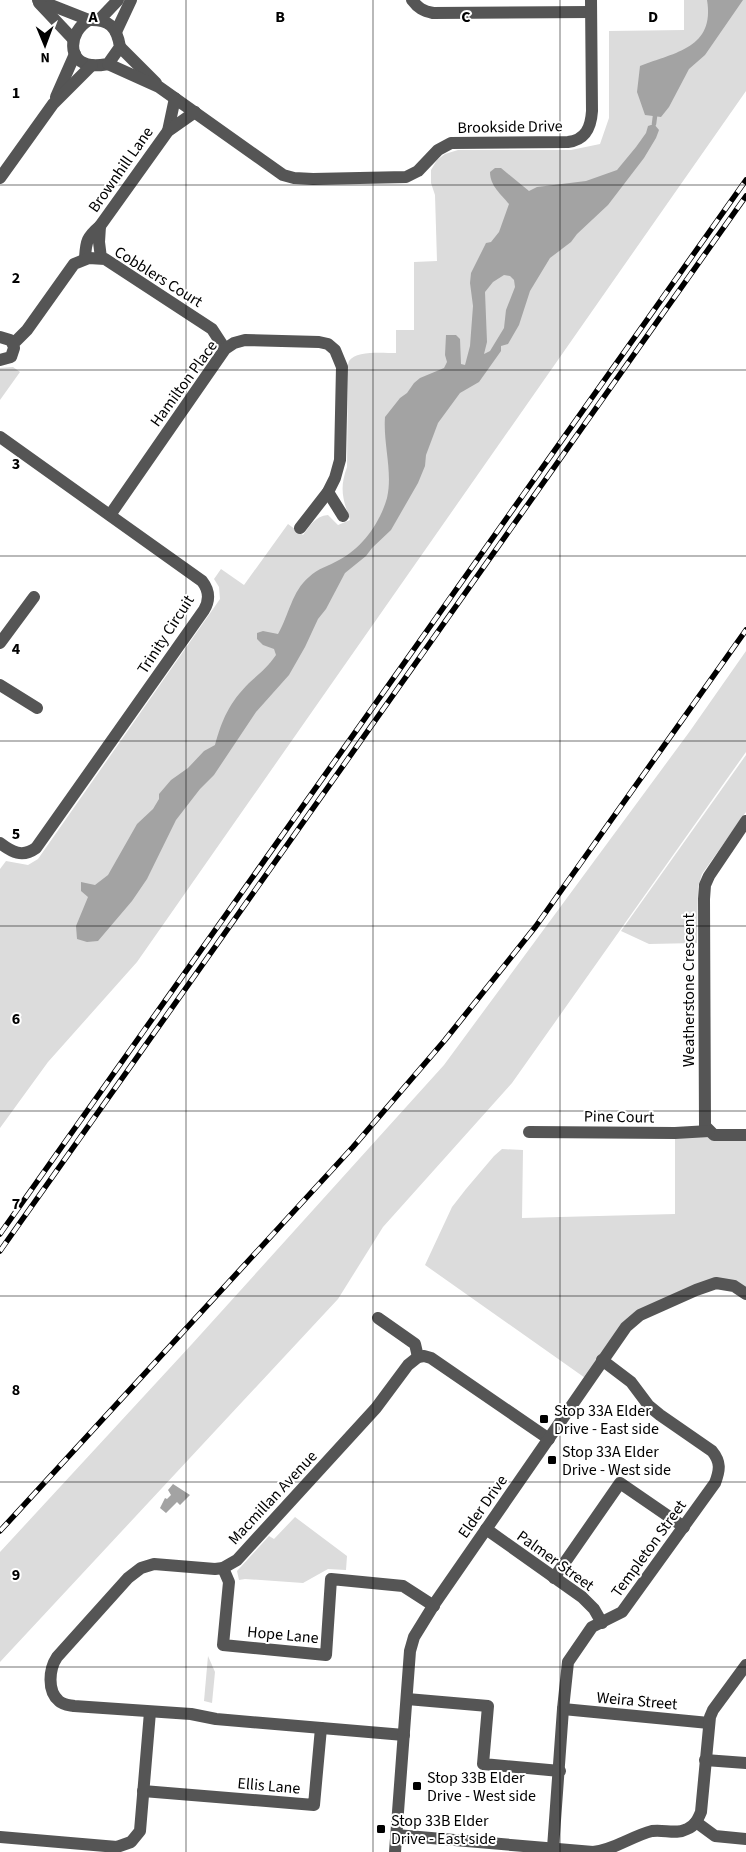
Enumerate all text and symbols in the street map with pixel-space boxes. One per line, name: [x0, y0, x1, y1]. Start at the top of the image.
text: A: [87, 6, 98, 28]
text: B: [275, 6, 285, 28]
text: C: [461, 6, 471, 28]
text: D: [648, 6, 658, 28]
north arrow: [20, 20, 70, 70]
text: N: [40, 47, 50, 67]
text: 1: [12, 82, 20, 104]
street label: Brookside Drive: [457, 115, 563, 139]
street label: Brownhill Lane: [83, 122, 159, 217]
street label: Cobblers Court: [110, 241, 207, 313]
text: 2: [12, 267, 20, 289]
street label: Hamilton Place: [145, 336, 223, 431]
text: 3: [12, 453, 20, 475]
street label: Trinity Circuit: [132, 590, 200, 678]
text: 4: [12, 638, 21, 660]
text: 5: [12, 823, 20, 845]
street label: Weatherstone Crescent: [678, 912, 700, 1067]
text: 6: [12, 1008, 20, 1030]
street label: Pine Court: [584, 1105, 655, 1129]
text: 7: [12, 1193, 20, 1215]
text: 8: [12, 1379, 20, 1401]
place label: Stop 33A Elder Drive - East side: [554, 1400, 659, 1440]
marker: Stop 33A Elder Drive - East side: [538, 1413, 550, 1425]
place label: Stop 33A Elder Drive - West side: [562, 1441, 671, 1481]
street label: Macmillan Avenue: [223, 1446, 322, 1550]
marker: Stop 33A Elder Drive - West side: [546, 1454, 558, 1466]
street label: Elder Drive: [453, 1470, 513, 1543]
street label: Templeton Street: [606, 1495, 692, 1602]
street label: Palmer Street: [512, 1525, 599, 1597]
text: 9: [12, 1564, 20, 1586]
street label: Hope Lane: [246, 1621, 320, 1649]
street label: Weira Street: [596, 1687, 679, 1716]
place label: Stop 33B Elder Drive - West side: [427, 1767, 536, 1807]
street label: Ellis Lane: [237, 1772, 301, 1800]
marker: Stop 33B Elder Drive - West side: [411, 1780, 423, 1792]
place label: Stop 33B Elder Drive - East side: [391, 1810, 496, 1850]
marker: Stop 33B Elder Drive - East side: [375, 1823, 387, 1835]

